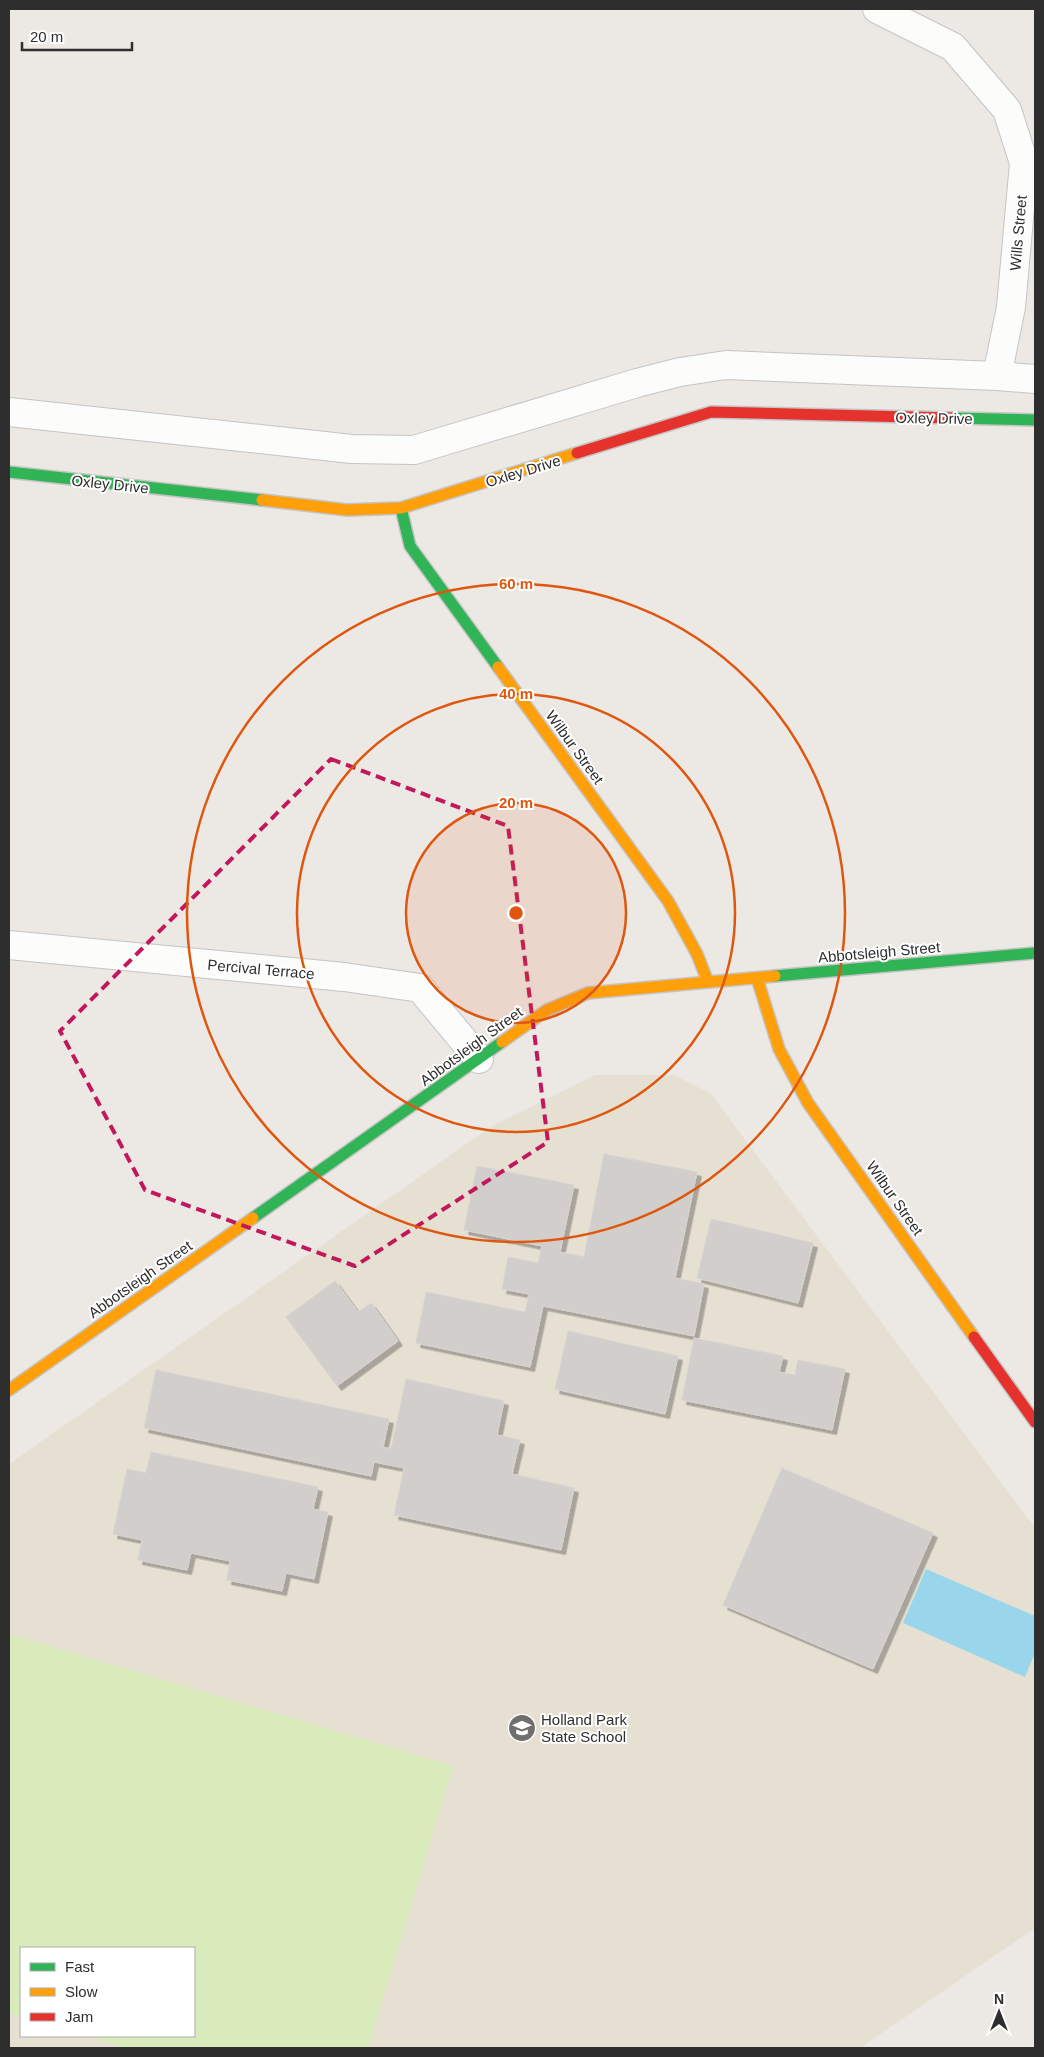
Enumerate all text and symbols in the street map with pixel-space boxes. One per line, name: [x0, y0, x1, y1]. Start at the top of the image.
scale bar: [22, 20, 132, 52]
text: 20 m: [30, 28, 63, 45]
street label: Wills Street: [1006, 194, 1030, 272]
street label: Oxley Drive: [895, 409, 973, 427]
street label: Oxley Drive: [483, 452, 563, 490]
street label: Oxley Drive: [71, 471, 149, 497]
text: 60 m: [499, 575, 533, 592]
text: 40 m: [499, 685, 533, 702]
street label: Wilbur Street: [543, 707, 608, 788]
text: 20 m: [499, 794, 533, 811]
centre of rings: [507, 904, 525, 922]
street label: Abbotsleigh Street: [817, 938, 942, 966]
street label: Percival Terrace: [207, 956, 315, 982]
street label: Abbotsleigh Street: [416, 1003, 526, 1089]
street label: Wilbur Street: [863, 1158, 927, 1239]
street label: Abbotsleigh Street: [85, 1236, 196, 1321]
place label: Holland Park State School: [541, 1711, 627, 1745]
school or university icon: Holland Park State School: [507, 1713, 537, 1743]
legend: [20, 1947, 195, 2037]
text: Fast: [65, 1958, 95, 1975]
text: Slow: [65, 1983, 98, 2000]
north arrow: [974, 1987, 1024, 2037]
text: N: [994, 1991, 1004, 2007]
text: Jam: [65, 2008, 93, 2025]

